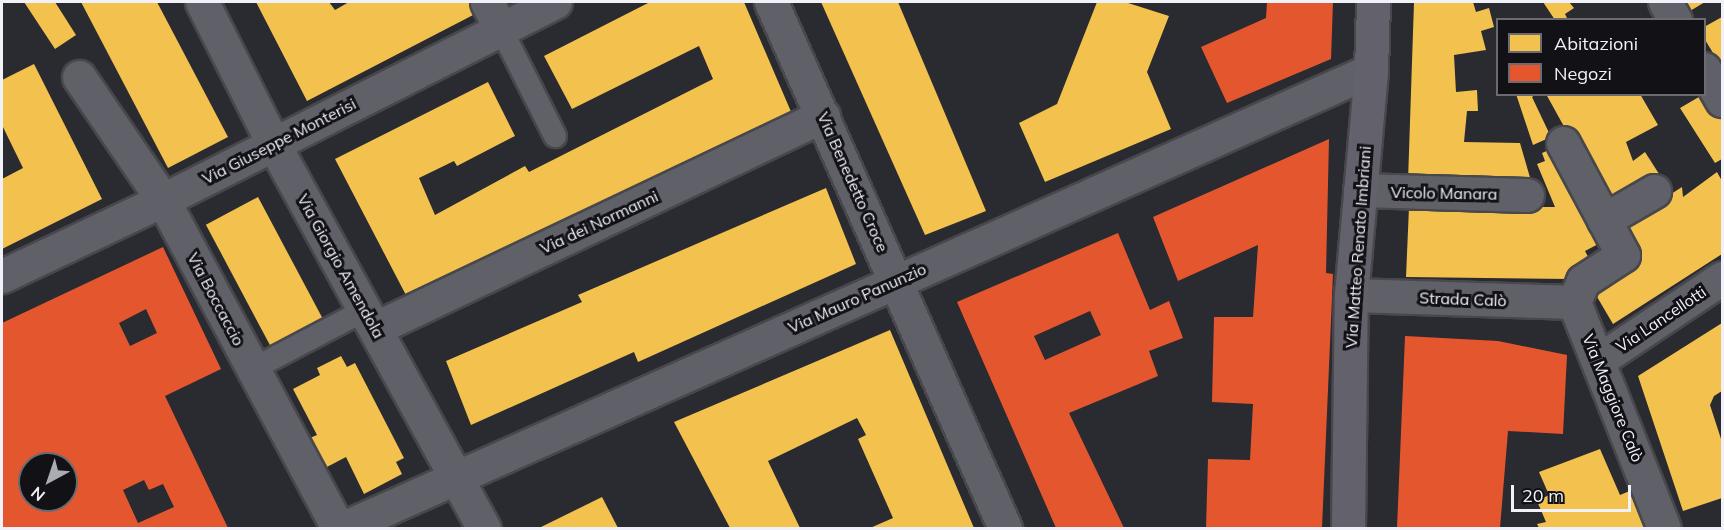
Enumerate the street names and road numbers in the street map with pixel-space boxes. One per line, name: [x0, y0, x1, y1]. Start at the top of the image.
street label: Via Giuseppe Monterisi: [199, 94, 359, 188]
street label: Via Benedetto Croce: [813, 109, 893, 255]
street label: Via Matteo Renato Imbriani: [1341, 145, 1375, 349]
street label: Vicolo Manara: [1391, 182, 1497, 204]
street label: Via dei Normanni: [537, 186, 661, 258]
street label: Via Giorgio Amendola: [293, 191, 389, 341]
street label: Via Boccaccio: [183, 249, 249, 349]
street label: Via Mauro Panunzio: [785, 259, 929, 337]
street label: Via Lancellotti: [1612, 282, 1710, 356]
street label: Strada Calò: [1419, 288, 1507, 310]
street label: Via Maggiore Calò: [1579, 331, 1647, 465]

